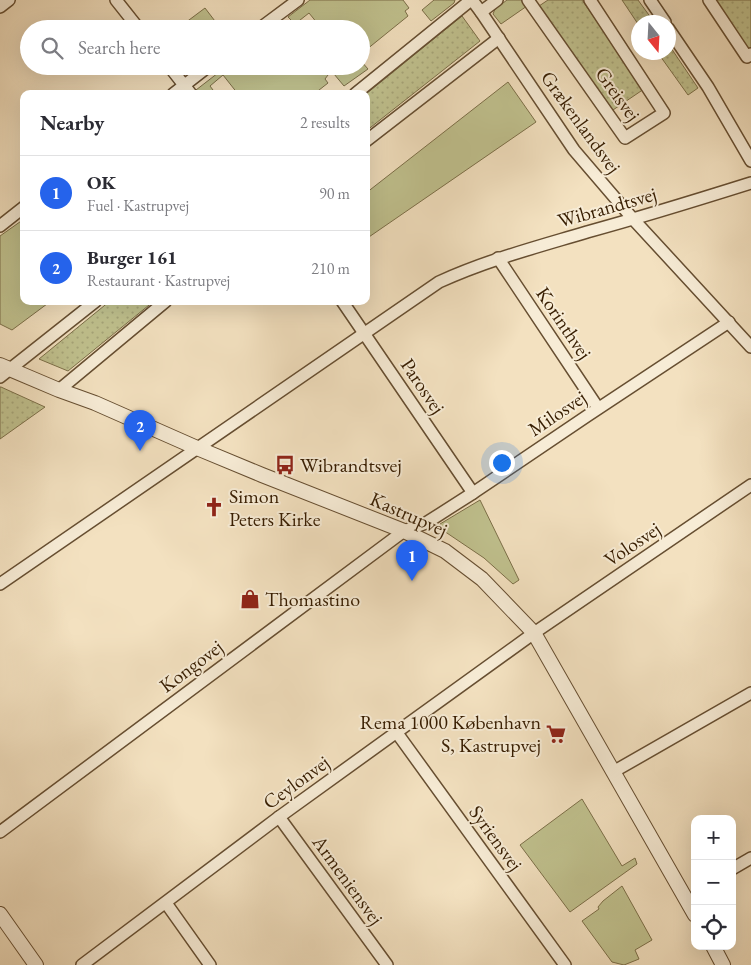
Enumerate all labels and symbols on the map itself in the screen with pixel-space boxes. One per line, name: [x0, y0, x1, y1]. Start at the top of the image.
north arrow: [631, 15, 676, 60]
street label: Greisvej: [590, 62, 646, 126]
street label: Grækenlandsvej: [535, 66, 627, 178]
street label: Wibrandtsvej: [554, 180, 660, 234]
street label: Korinthvej: [530, 282, 598, 364]
street label: Parosvej: [395, 353, 451, 419]
street label: Milosvej: [523, 384, 591, 442]
pin: 2: [124, 410, 156, 451]
your location: [489, 450, 515, 476]
place label: Wibrandtsvej: [300, 452, 402, 478]
bus stop icon: Wibrandtsvej: [274, 454, 296, 476]
place label: Simon Peters Kirke: [229, 483, 321, 532]
street label: Kastrupvej: [366, 485, 452, 543]
church icon: Simon Peters Kirke: [203, 496, 225, 518]
street label: Volosvej: [599, 516, 665, 572]
pin: 1: [396, 540, 428, 581]
place label: Thomastino: [265, 586, 360, 612]
shop icon: Thomastino: [239, 588, 261, 610]
street label: Kongovej: [154, 634, 228, 698]
place label: Rema 1000 København S, Kastrupvej: [360, 709, 541, 758]
supermarket icon: Rema 1000 København S, Kastrupvej: [545, 723, 567, 745]
street label: Ceylonvej: [258, 749, 334, 815]
street label: Syriensvej: [463, 800, 529, 876]
street label: Armeniensvej: [306, 829, 389, 930]

